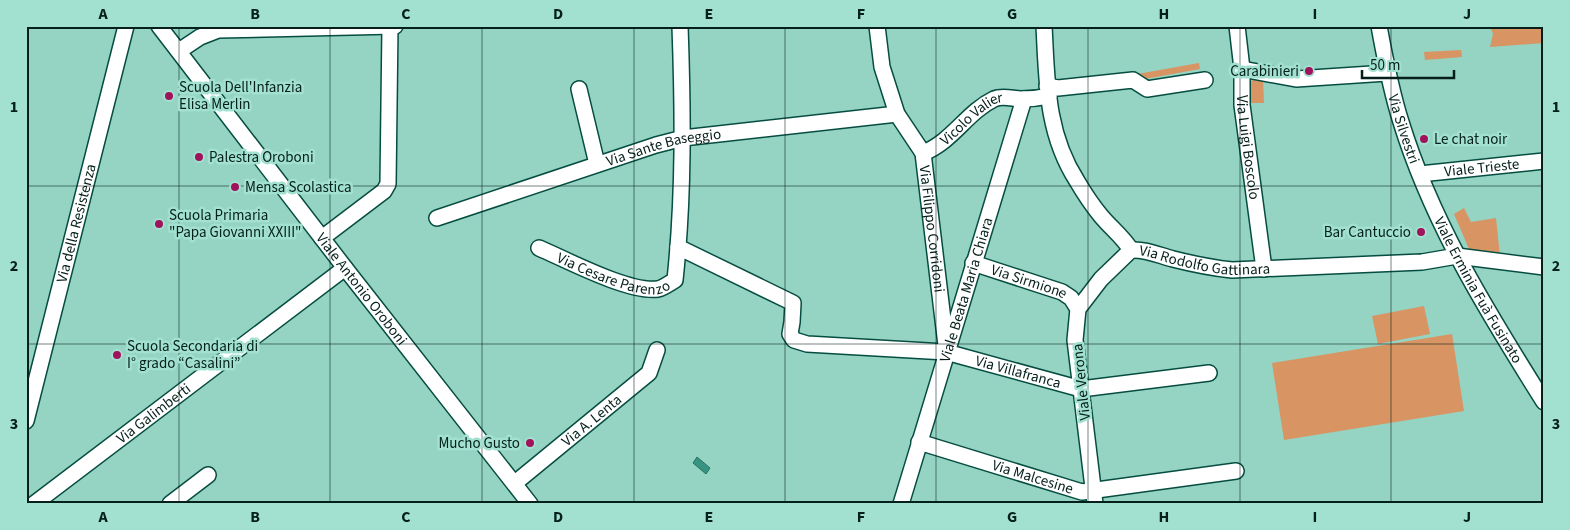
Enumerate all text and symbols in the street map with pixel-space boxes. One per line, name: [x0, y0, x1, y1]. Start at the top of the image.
text: A: [97, 3, 108, 25]
text: B: [250, 3, 260, 25]
text: C: [401, 3, 411, 25]
text: D: [553, 3, 563, 25]
text: E: [705, 3, 713, 25]
text: F: [857, 3, 865, 25]
text: G: [1007, 3, 1017, 25]
text: H: [1159, 3, 1169, 25]
text: I: [1313, 3, 1317, 25]
text: J: [1463, 3, 1471, 25]
scale bar: [1362, 48, 1455, 80]
text: 50 m: [1370, 55, 1400, 76]
place label: Carabinieri: [1230, 61, 1299, 82]
marker: Carabinieri: [1303, 65, 1315, 77]
place label: Scuola Dell'Infanzia Elisa Merlin: [179, 77, 302, 115]
street label: Vicolo Valier: [936, 87, 1004, 151]
marker: Scuola Dell'Infanzia Elisa Merlin: [163, 90, 175, 102]
street label: Via Silvestri: [1382, 92, 1424, 167]
street label: Via Luigi Boscolo: [1231, 95, 1265, 201]
text: 1: [10, 96, 18, 118]
text: 1: [1552, 96, 1560, 118]
street label: Via Sante Baseggio: [604, 124, 722, 172]
place label: Le chat noir: [1434, 129, 1508, 150]
marker: Le chat noir: [1418, 133, 1430, 145]
place label: Palestra Oroboni: [209, 147, 314, 168]
marker: Palestra Oroboni: [193, 151, 205, 163]
street label: Viale Trieste: [1443, 154, 1520, 182]
street label: Via della Resistenza: [51, 162, 102, 285]
street label: Via Filippo Corridoni: [914, 164, 950, 294]
place label: Mensa Scolastica: [245, 177, 351, 198]
marker: Mensa Scolastica: [229, 181, 241, 193]
place label: Scuola Primaria "Papa Giovanni XXIII": [169, 205, 301, 243]
street label: Viale Erminia Fuà Fusinato: [1429, 214, 1527, 368]
street label: Viale Beata Maria Chiara: [935, 215, 998, 365]
marker: Scuola Primaria "Papa Giovanni XXIII": [153, 218, 165, 230]
place label: Bar Cantuccio: [1324, 222, 1411, 243]
marker: Bar Cantuccio: [1415, 226, 1427, 238]
street label: Viale Antonio Oroboni: [311, 229, 412, 350]
street label: Via Rodolfo Gattinara: [1138, 240, 1270, 281]
street label: Via Cesare Parenzo: [553, 248, 674, 300]
text: 2: [10, 255, 18, 277]
text: 2: [1552, 255, 1560, 277]
street label: Via Sirmione: [988, 260, 1072, 304]
place label: Scuola Secondaria di I° grado “Casalini”: [127, 336, 258, 374]
street label: Viale Verona: [1067, 342, 1096, 421]
marker: Scuola Secondaria di I° grado “Casalini”: [111, 349, 123, 361]
street label: Via Villafranca: [973, 351, 1063, 394]
street label: Via Galimberti: [112, 379, 195, 449]
street label: Via A. Lenta: [557, 390, 626, 452]
text: 3: [10, 413, 18, 435]
text: 3: [1552, 413, 1560, 435]
place label: Mucho Gusto: [438, 433, 520, 454]
marker: Mucho Gusto: [524, 437, 536, 449]
street label: Via Malcesine: [989, 455, 1076, 500]
text: A: [97, 506, 108, 528]
text: B: [250, 506, 260, 528]
text: C: [401, 506, 411, 528]
text: D: [553, 506, 563, 528]
text: E: [705, 506, 713, 528]
text: F: [857, 506, 865, 528]
text: G: [1007, 506, 1017, 528]
text: H: [1159, 506, 1169, 528]
text: I: [1313, 506, 1317, 528]
text: J: [1463, 506, 1471, 528]

